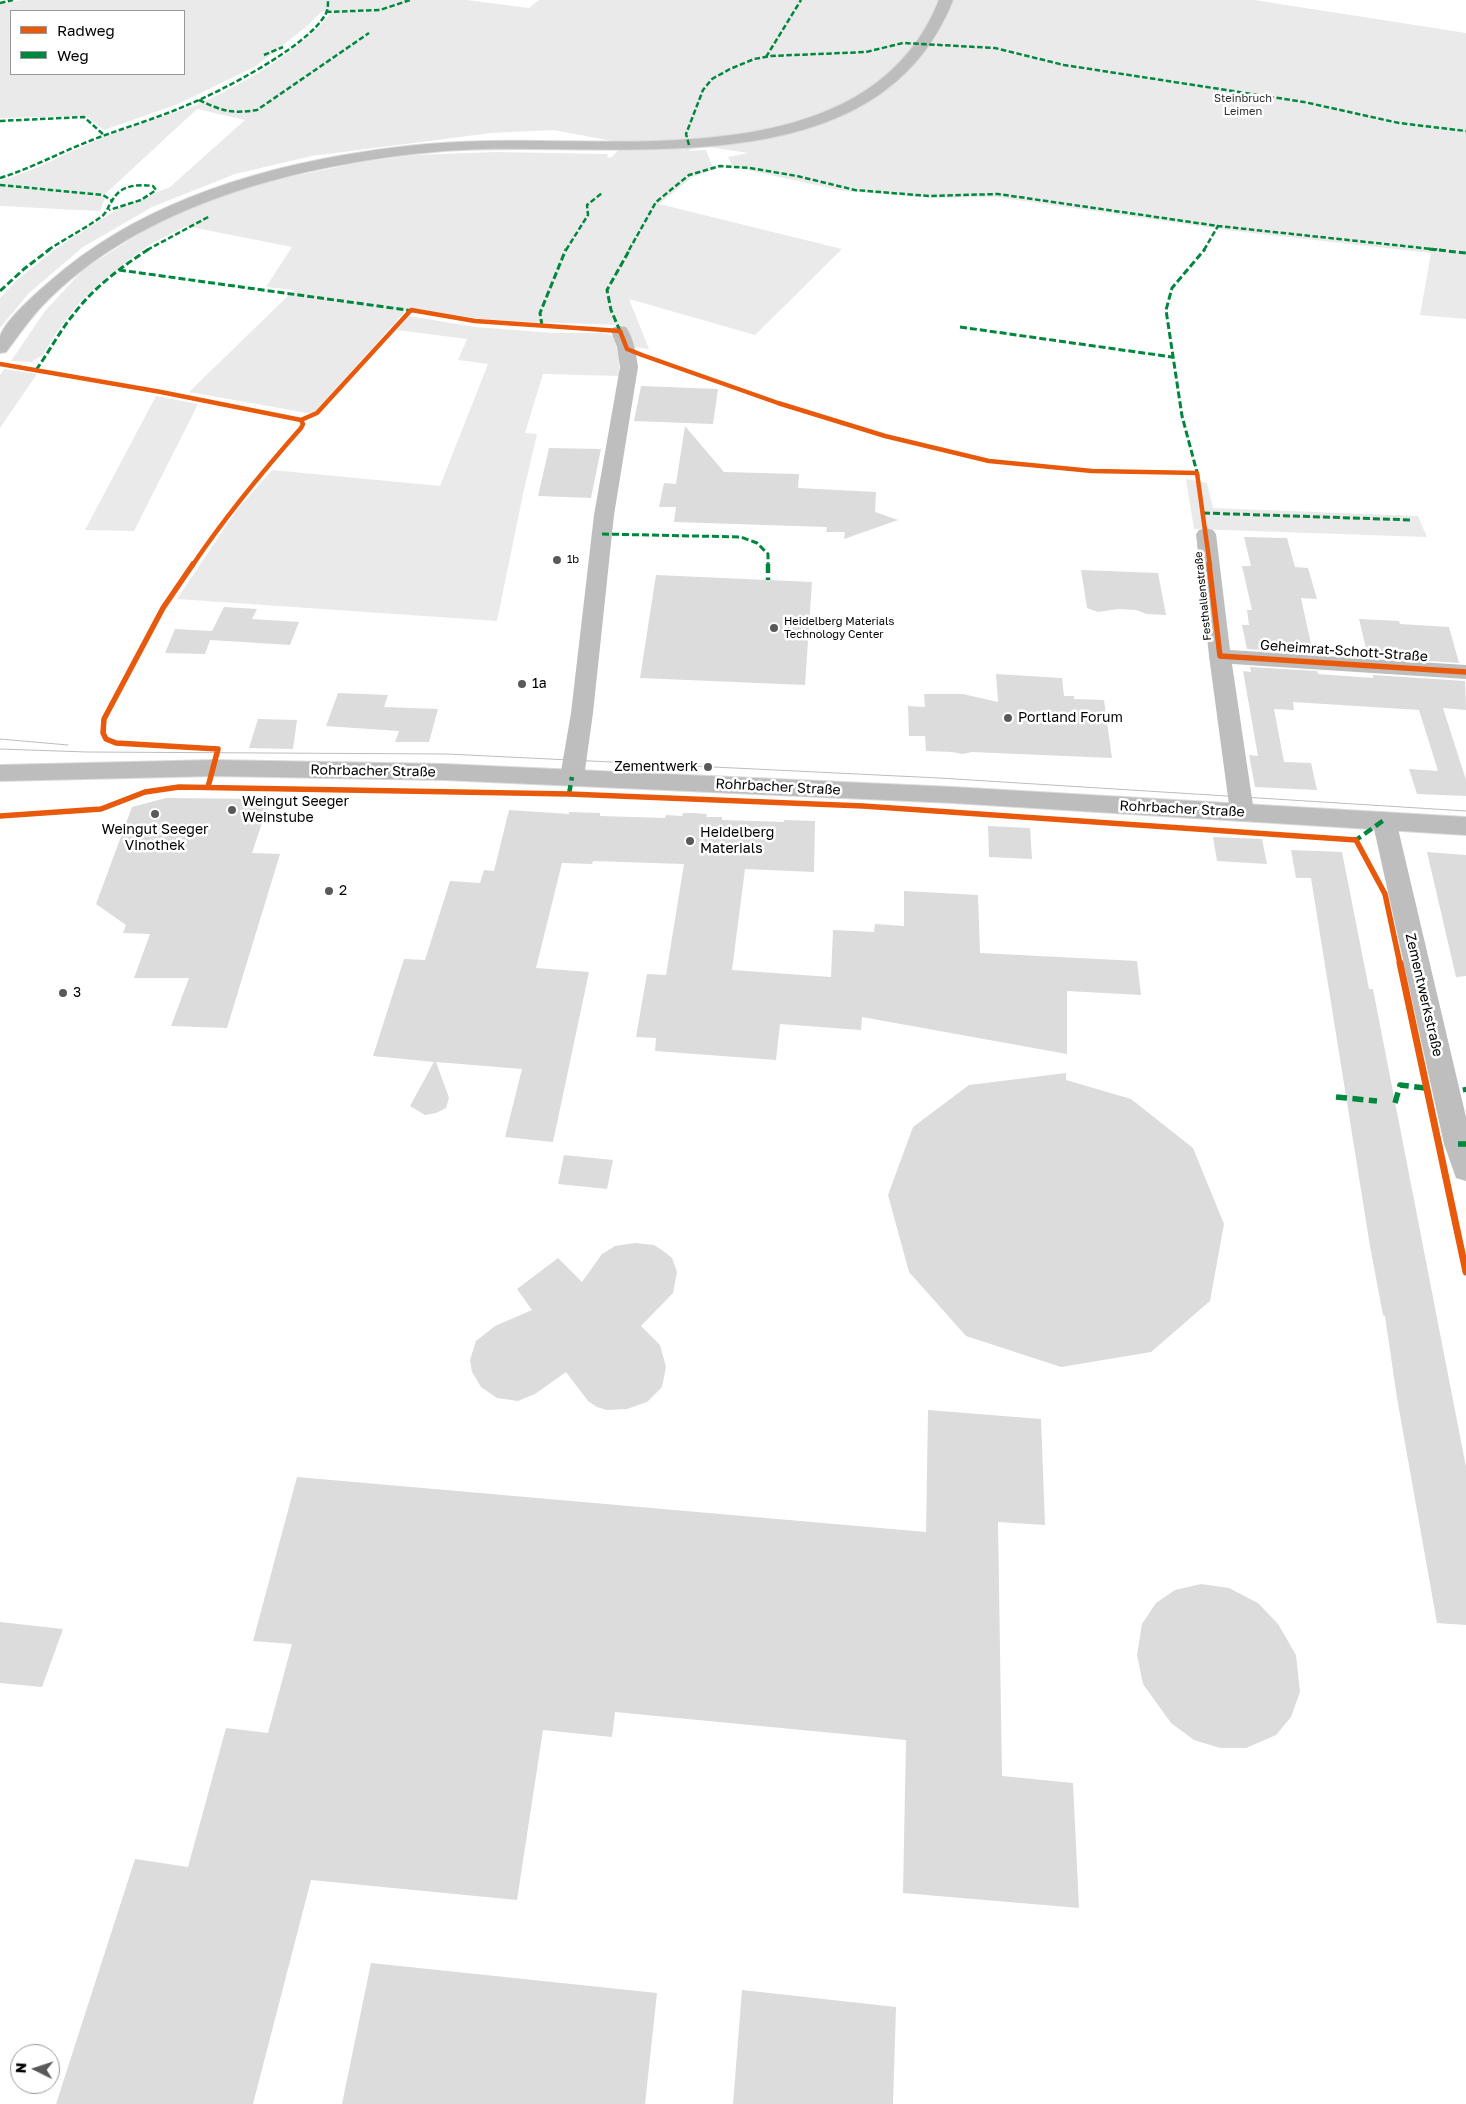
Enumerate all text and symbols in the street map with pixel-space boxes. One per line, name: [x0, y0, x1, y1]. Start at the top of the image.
legend: [10, 10, 185, 75]
text: Radweg: [57, 21, 115, 39]
text: Weg: [57, 46, 89, 64]
park label: Steinbruch Leimen: [1214, 92, 1272, 118]
street label: Festhallenstraße: [1192, 551, 1214, 641]
place label: 1b: [567, 553, 579, 567]
marker: 1b: [551, 554, 563, 566]
place label: Heidelberg Materials Technology Center: [784, 615, 894, 641]
marker: Heidelberg Materials Technology Center: [768, 622, 780, 634]
street label: Geheimrat-Schott-Straße: [1260, 637, 1428, 665]
place label: 1a: [532, 676, 547, 692]
marker: 1a: [516, 678, 528, 690]
place label: Portland Forum: [1018, 710, 1123, 726]
marker: Portland Forum: [1002, 712, 1014, 724]
place label: Zementwerk: [614, 759, 698, 775]
marker: Zementwerk: [702, 761, 714, 773]
street label: Rohrbacher Straße: [310, 762, 436, 780]
street label: Rohrbacher Straße: [715, 775, 841, 799]
place label: Weingut Seeger Weinstube: [242, 794, 349, 826]
street label: Rohrbacher Straße: [1119, 797, 1245, 821]
marker: Weingut Seeger Weinstube: [226, 804, 238, 816]
marker: Weingut Seeger Vinothek: [149, 808, 161, 820]
place label: Weingut Seeger Vinothek: [102, 822, 208, 854]
place label: Heidelberg Materials: [700, 825, 774, 858]
marker: Heidelberg Materials: [684, 835, 696, 847]
place label: 2: [339, 883, 347, 899]
marker: 2: [323, 885, 335, 897]
street label: Zementwerkstraße: [1402, 932, 1446, 1058]
place label: 3: [73, 985, 81, 1001]
marker: 3: [57, 987, 69, 999]
north arrow: [10, 2044, 60, 2094]
text: N: [12, 2062, 29, 2074]

